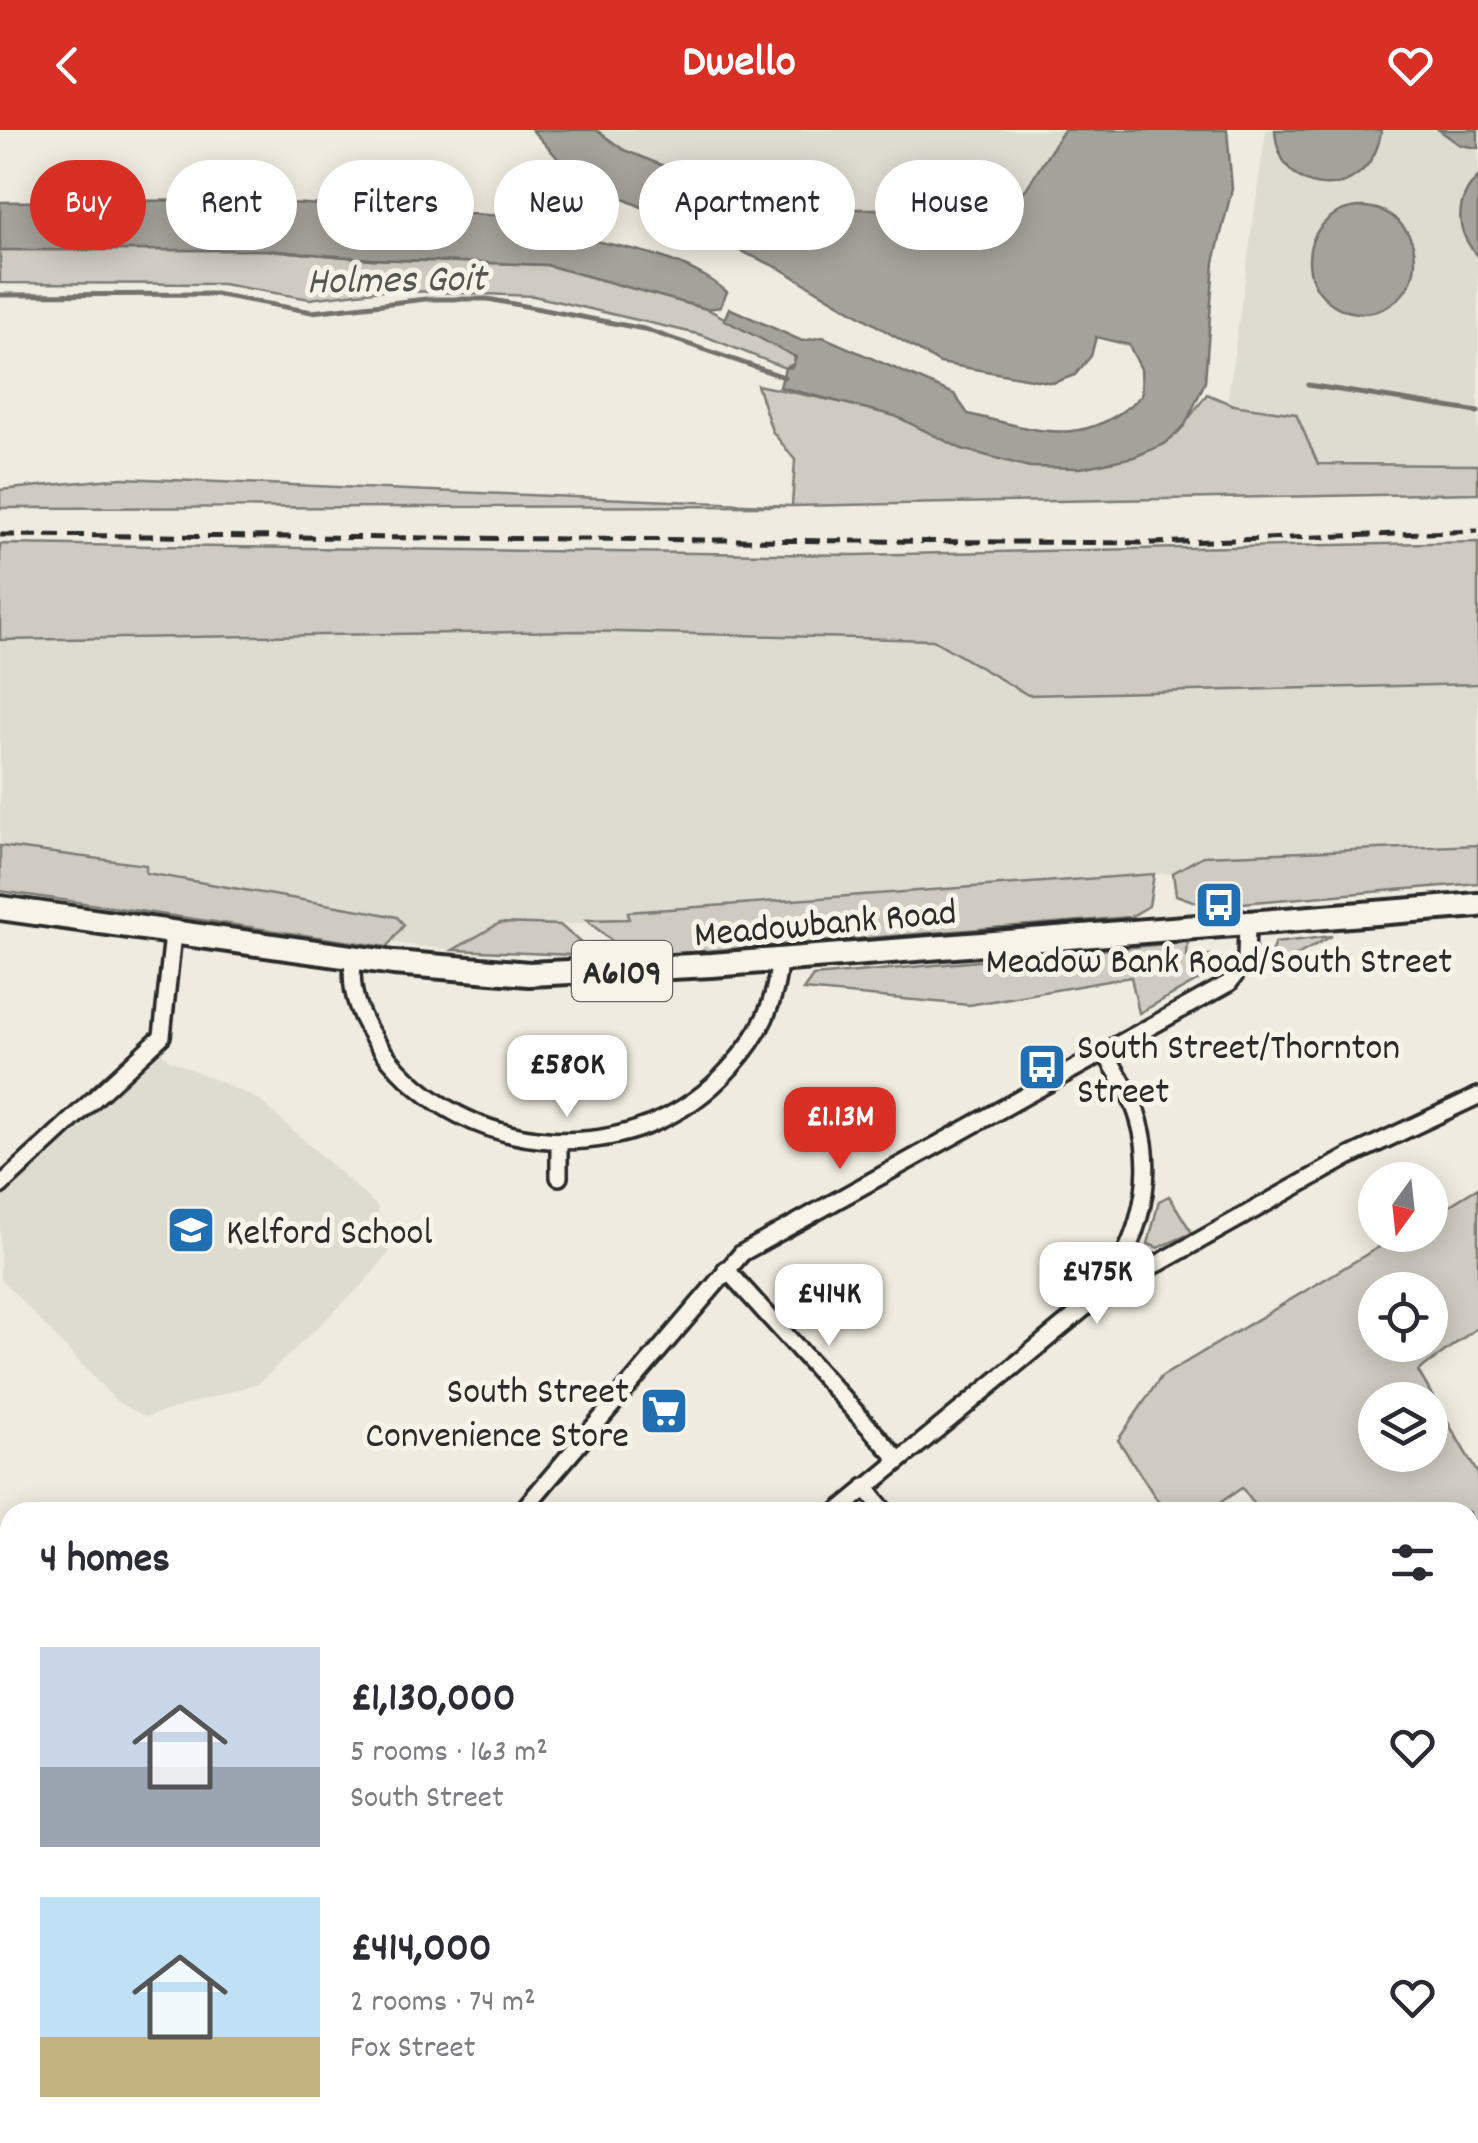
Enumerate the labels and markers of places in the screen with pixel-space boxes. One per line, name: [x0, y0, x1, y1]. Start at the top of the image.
bus stop icon: Meadow Bank Road/South Street: [1193, 879, 1245, 931]
place label: Meadow Bank Road/South Street: [986, 937, 1452, 992]
place label: South Street/Thornton Street: [1077, 1023, 1400, 1122]
pin: £580K: [497, 1035, 637, 1120]
bus stop icon: South Street/Thornton Street: [1016, 1041, 1068, 1093]
pin: £1.13M: [759, 1087, 921, 1172]
school or university icon: Kelford School: [165, 1204, 217, 1256]
place label: Kelford School: [226, 1208, 433, 1263]
pin: £475K: [1027, 1242, 1167, 1327]
pin: £414K: [759, 1264, 899, 1349]
place label: South Street Convenience Store: [365, 1367, 629, 1466]
supermarket icon: South Street Convenience Store: [638, 1385, 690, 1437]

